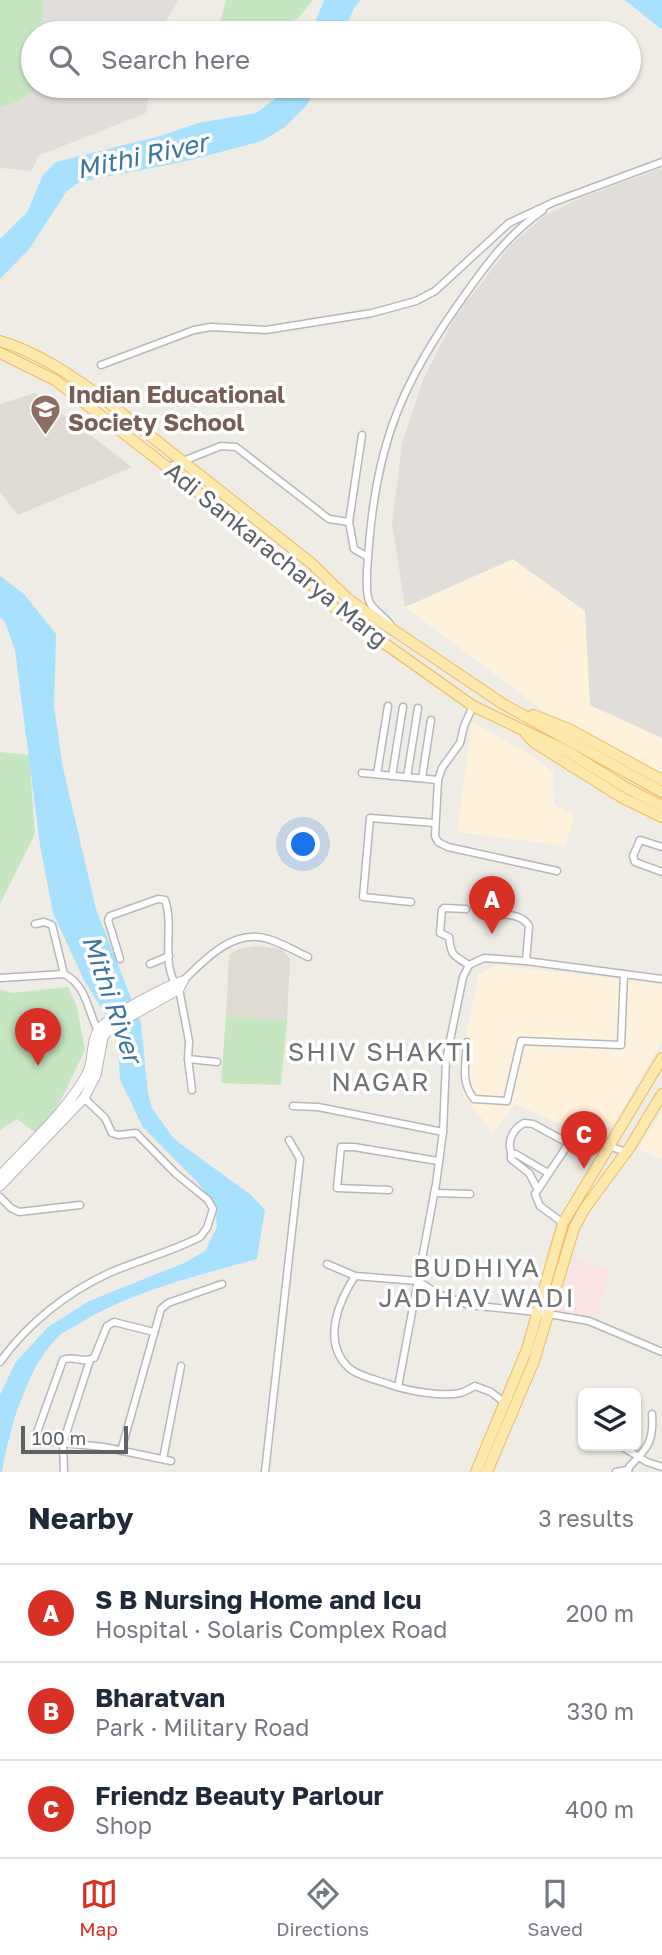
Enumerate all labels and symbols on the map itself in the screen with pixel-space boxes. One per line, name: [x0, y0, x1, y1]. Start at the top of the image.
water label: Mithi River: [74, 126, 214, 185]
place label: Indian Educational Society School: [68, 379, 285, 436]
school or university icon: Indian Educational Society School: [28, 392, 62, 436]
street label: Adi Sankaracharya Marg: [160, 455, 394, 653]
your location: [286, 827, 320, 861]
pin: A: [469, 876, 515, 934]
water label: Mithi River: [76, 931, 150, 1070]
pin: B: [15, 1008, 61, 1066]
district label: SHIV SHAKTI NAGAR: [288, 1036, 474, 1097]
pin: C: [561, 1111, 607, 1169]
district label: BUDHIYA JADHAV WADI: [378, 1252, 576, 1313]
scale bar: [21, 1423, 128, 1455]

